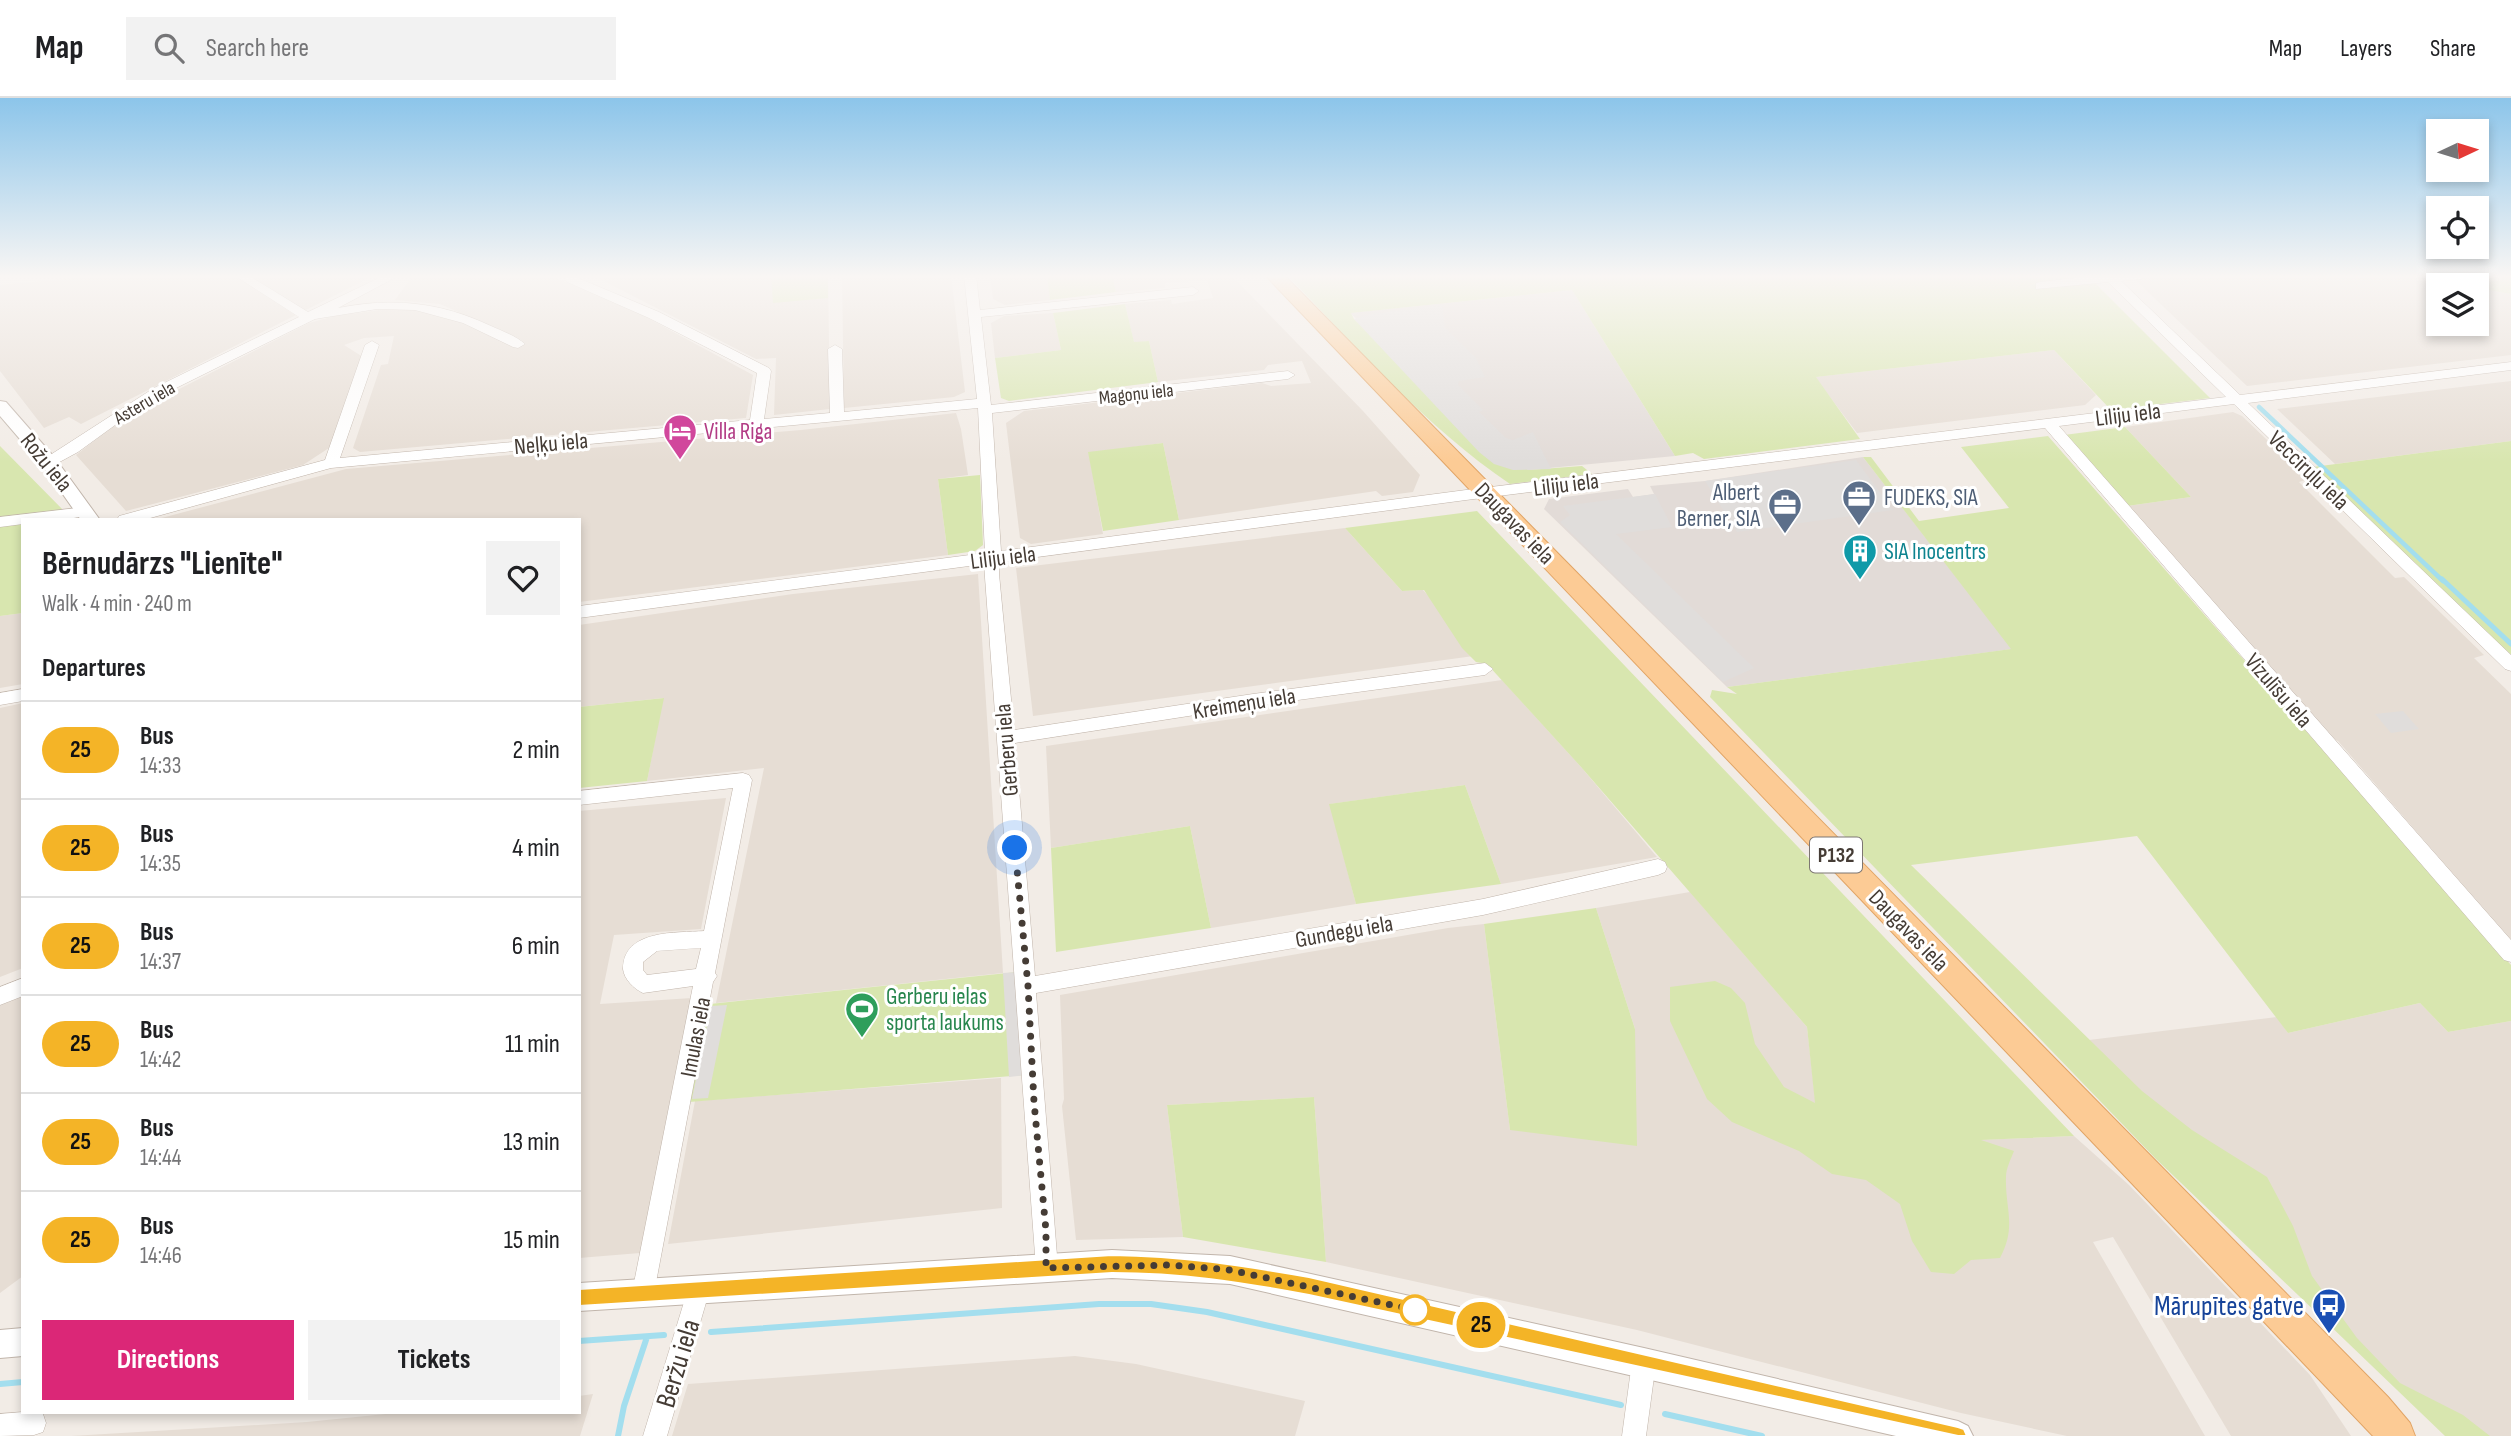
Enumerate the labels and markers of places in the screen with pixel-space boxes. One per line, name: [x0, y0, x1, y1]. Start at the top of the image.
hotel icon: Villa Riga: [661, 412, 699, 461]
place label: Villa Riga: [704, 418, 772, 446]
office icon: FUDEKS, SIA: [1840, 478, 1878, 527]
place label: Albert Berner, SIA: [1677, 479, 1760, 533]
place label: FUDEKS, SIA: [1884, 484, 1978, 512]
office icon: Albert Berner, SIA: [1766, 486, 1804, 535]
building icon: SIA Inocentrs: [1841, 532, 1879, 581]
place label: SIA Inocentrs: [1884, 538, 1986, 566]
place label: Gerberu ielas sporta laukums: [886, 983, 1004, 1037]
sports icon: Gerberu ielas sporta laukums: [843, 990, 881, 1039]
bus stop icon: Mārupītes gatve: [2310, 1286, 2348, 1335]
place label: Mārupītes gatve: [2154, 1290, 2304, 1323]
unlabelled marker: [1400, 1295, 1430, 1325]

